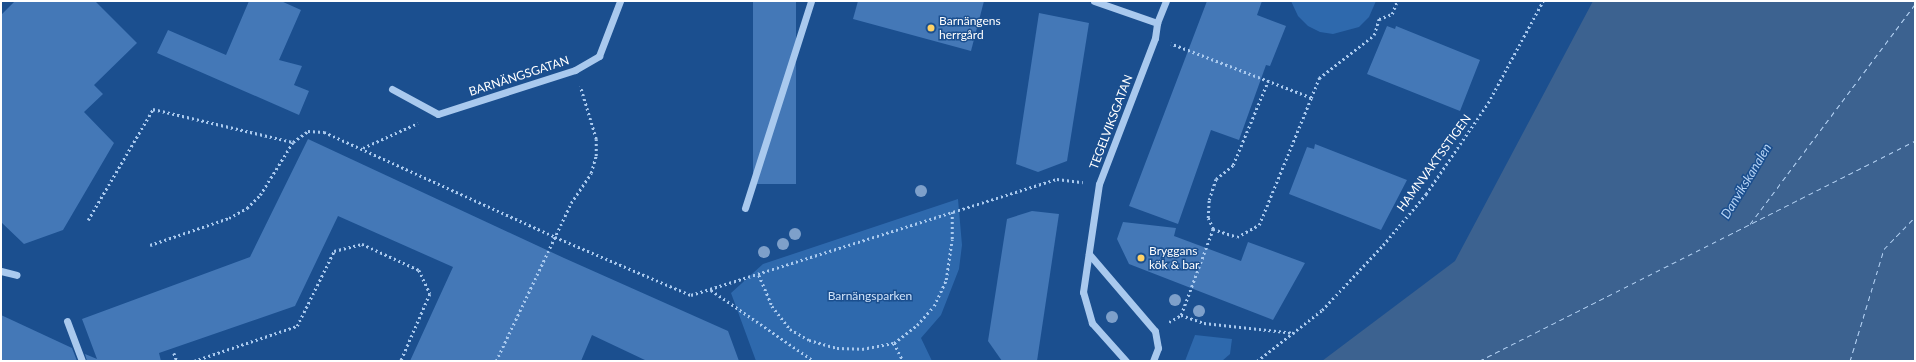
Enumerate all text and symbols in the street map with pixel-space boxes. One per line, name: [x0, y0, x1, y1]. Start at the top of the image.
place label: Barnängens herrgård: [939, 14, 1001, 42]
marker: Barnängens herrgård: [926, 23, 936, 33]
street label: BARNÄNGSGATAN: [467, 53, 571, 99]
street label: TEGELVIKSGATAN: [1086, 73, 1136, 171]
street label: HAMNVAKTSSTIGEN: [1394, 112, 1474, 214]
water label: Danvikskanalen: [1717, 140, 1775, 222]
place label: Bryggans kök & bar: [1149, 244, 1199, 272]
marker: Bryggans kök & bar: [1136, 253, 1146, 263]
park label: Barnängsparken: [828, 289, 912, 303]

